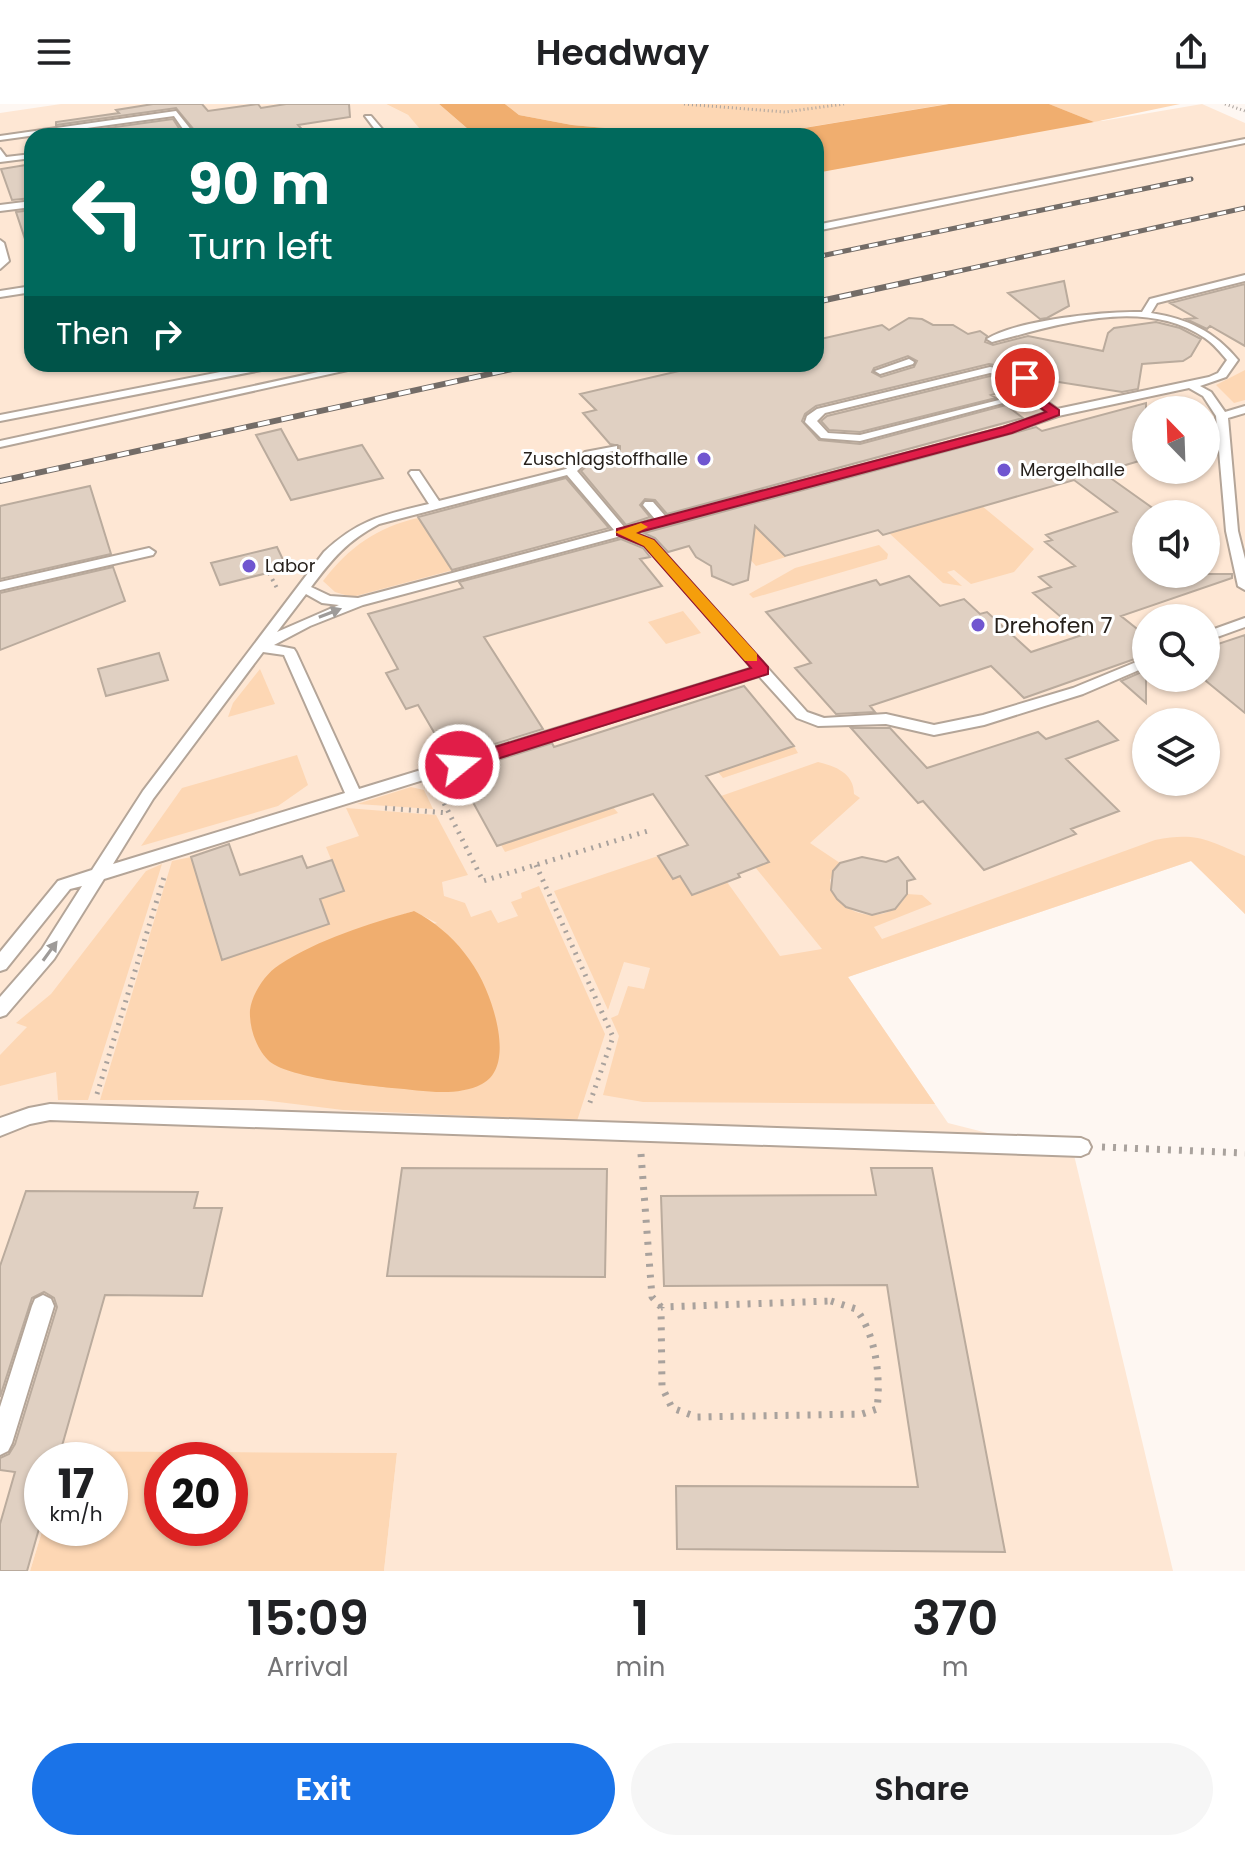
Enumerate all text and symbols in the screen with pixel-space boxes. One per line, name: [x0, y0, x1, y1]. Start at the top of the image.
text: Headway: [536, 27, 709, 78]
icon: menu: [32, 30, 76, 74]
icon: share: [1169, 30, 1213, 74]
text: 90 m: [188, 145, 330, 224]
icon: left: [56, 160, 160, 264]
text: Turn left: [188, 221, 333, 272]
text: Then: [56, 312, 129, 355]
icon: right: [145, 312, 189, 356]
pin: [991, 344, 1059, 412]
icon: arrive: [1003, 356, 1047, 400]
north arrow: [1132, 396, 1220, 484]
map controls: [1132, 396, 1220, 796]
place label: Zuschlagstoffhalle: [523, 446, 688, 471]
marker: Zuschlagstoffhalle: [695, 450, 713, 468]
place label: Mergelhalle: [1020, 457, 1125, 482]
marker: Mergelhalle: [995, 461, 1013, 479]
button: sound: [1132, 500, 1220, 588]
place label: Labor: [265, 553, 316, 578]
marker: Labor: [240, 557, 258, 575]
button: search: [1132, 604, 1220, 692]
one-way arrow: [318, 606, 342, 619]
place label: Drehofen 7: [994, 610, 1112, 641]
marker: Drehofen 7: [969, 616, 987, 634]
button: layers: [1132, 708, 1220, 796]
position arrow: [417, 723, 501, 807]
one-way arrow: [42, 940, 57, 961]
speed limit sign: 20: [144, 1442, 248, 1546]
text: 17: [58, 1456, 94, 1512]
text: km/h: [49, 1500, 103, 1528]
text: 15:09: [247, 1585, 369, 1652]
text: 1: [632, 1585, 649, 1652]
text: 370: [912, 1585, 998, 1652]
text: Arrival: [267, 1649, 349, 1685]
text: min: [616, 1649, 665, 1685]
text: m: [942, 1649, 969, 1685]
button: Exit: [32, 1743, 615, 1835]
button: Share: [631, 1743, 1213, 1835]

